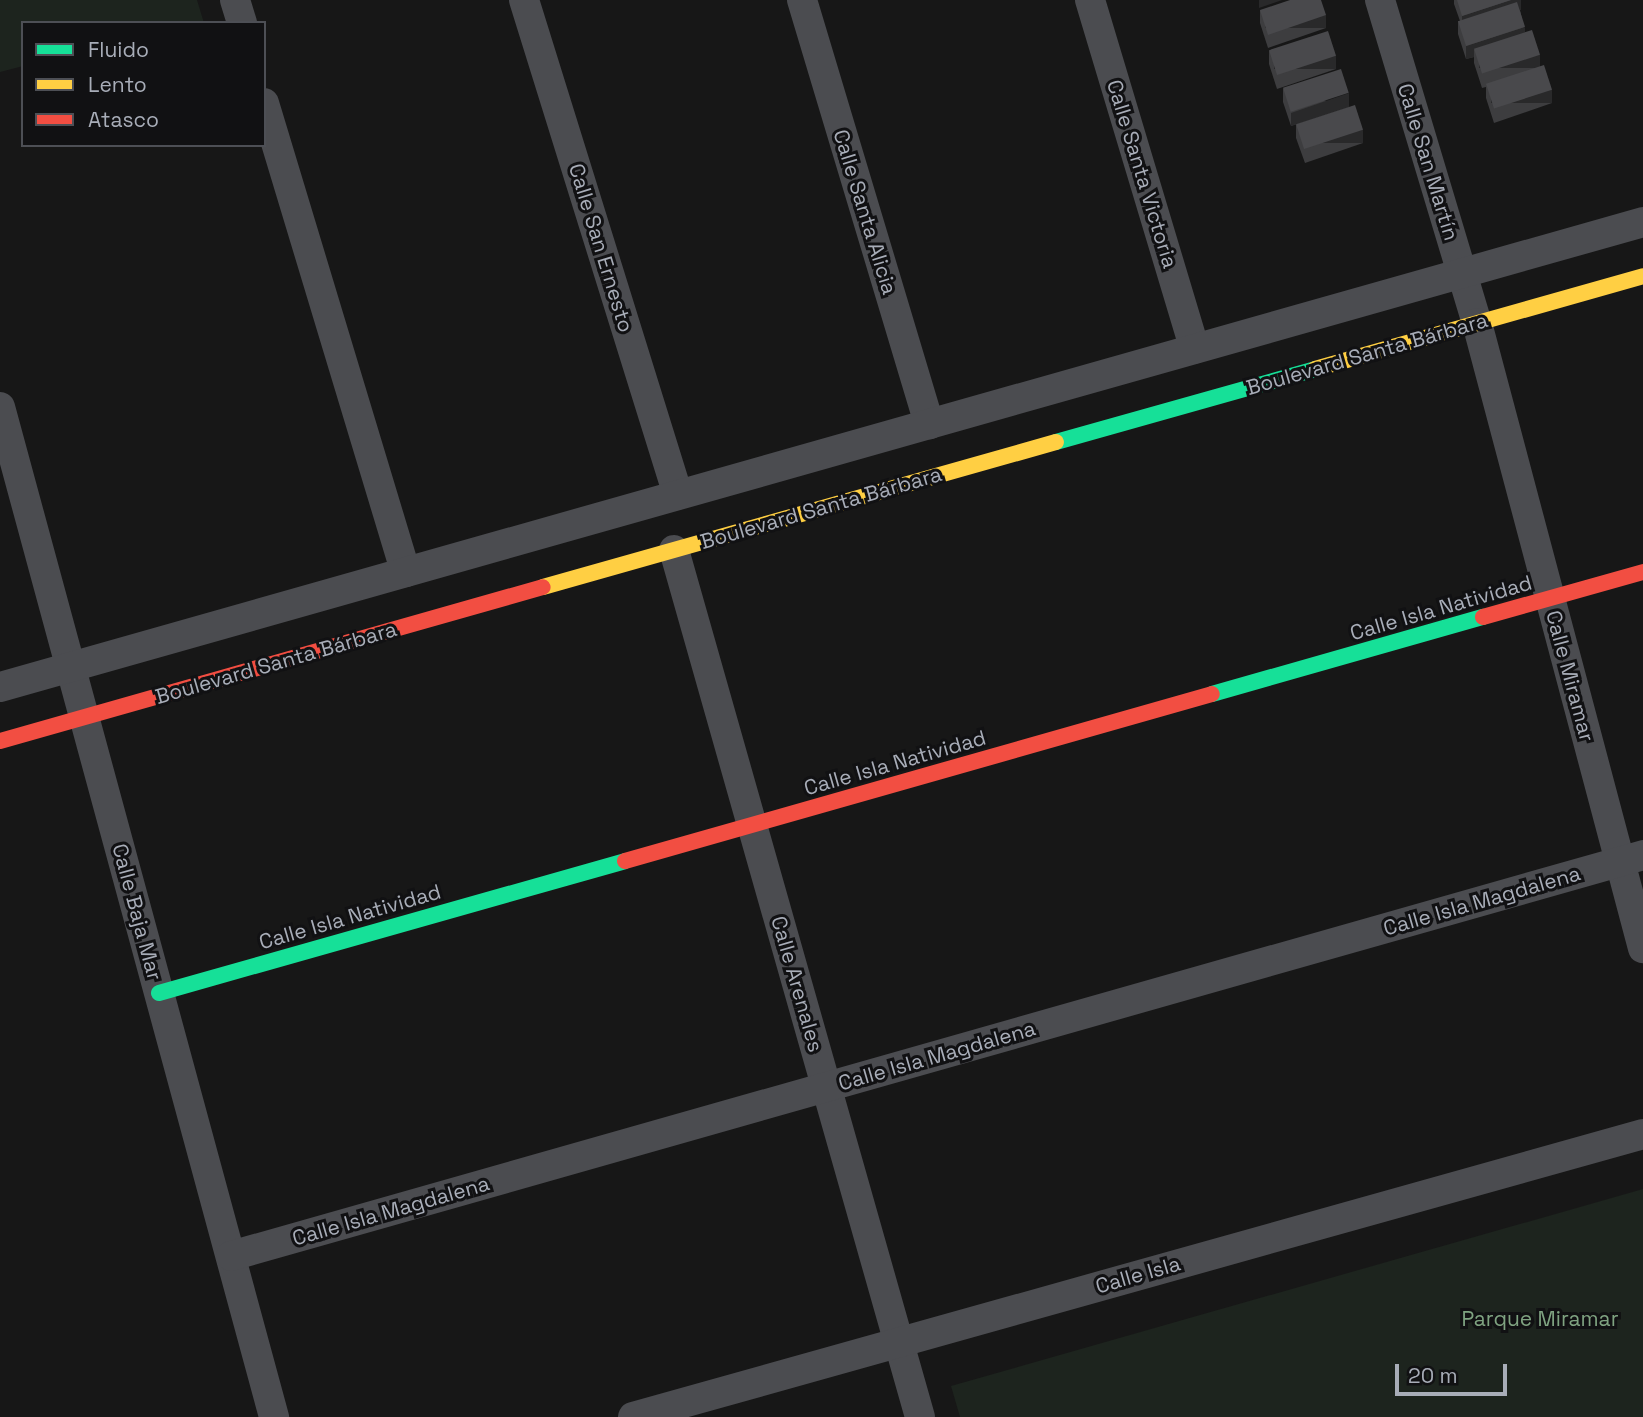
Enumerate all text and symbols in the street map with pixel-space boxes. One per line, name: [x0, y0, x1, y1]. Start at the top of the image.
legend: [21, 21, 266, 147]
text: Fluido: [88, 36, 149, 63]
text: Lento: [88, 71, 147, 98]
street label: Calle Santa Victoria: [1101, 77, 1183, 271]
street label: Calle San Martín: [1392, 81, 1464, 243]
text: Atasco: [88, 106, 159, 133]
street label: Calle Santa Alicia: [828, 126, 902, 298]
street label: Calle San Ernesto: [563, 161, 639, 335]
street label: Boulevard Santa Bárbara: [1243, 307, 1491, 401]
street label: Boulevard Santa Bárbara: [697, 461, 945, 555]
street label: Calle Isla Natividad: [1347, 570, 1535, 646]
street label: Calle Miramar: [1540, 608, 1600, 744]
street label: Boulevard Santa Bárbara: [152, 616, 400, 710]
street label: Calle Isla Natividad: [801, 725, 989, 801]
street label: Calle Baja Mar: [107, 841, 167, 983]
street label: Calle Isla Magdalena: [1380, 861, 1584, 941]
street label: Calle Isla Natividad: [256, 879, 444, 955]
street label: Calle Arenales: [766, 913, 828, 1055]
street label: Calle Isla Magdalena: [835, 1016, 1039, 1096]
street label: Calle Isla Magdalena: [289, 1171, 493, 1251]
street label: Calle Isla: [1093, 1251, 1183, 1299]
park label: Parque Miramar: [1461, 1306, 1619, 1332]
scale bar: [1398, 1350, 1510, 1394]
text: 20 m: [1408, 1362, 1458, 1389]

